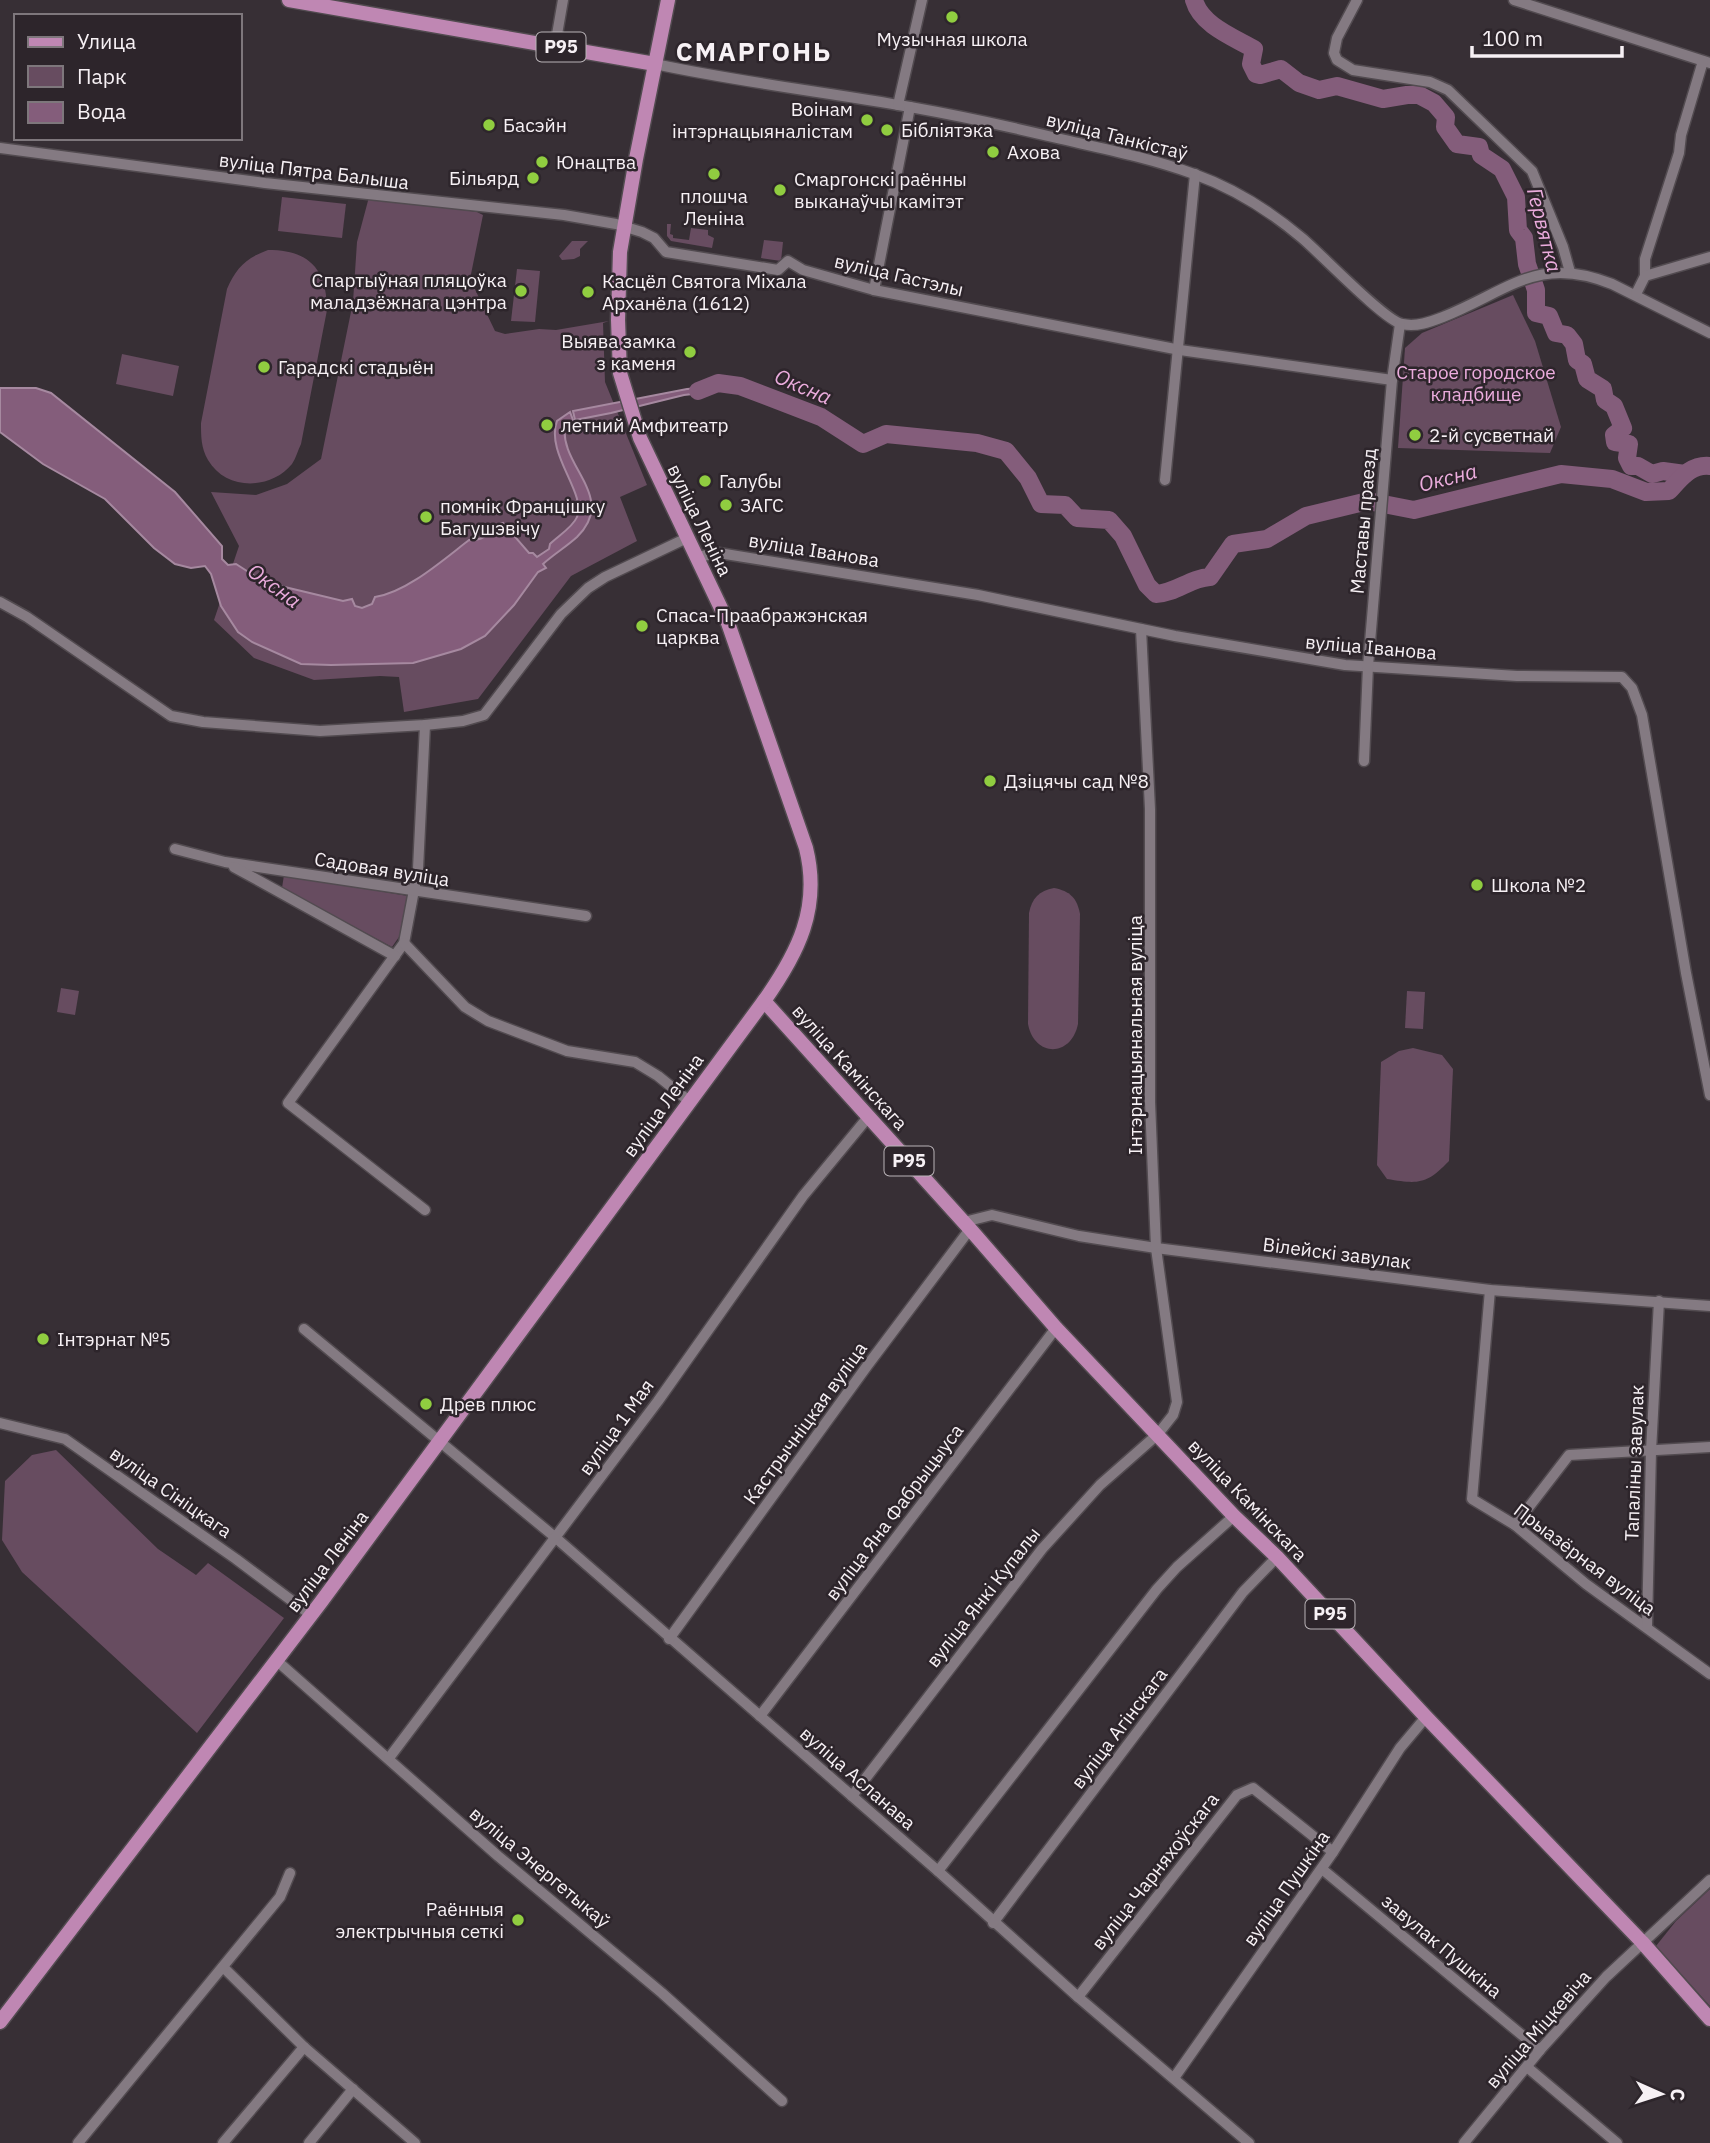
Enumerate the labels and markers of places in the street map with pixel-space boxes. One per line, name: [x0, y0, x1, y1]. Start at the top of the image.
marker: Музычная школа: [944, 9, 960, 25]
place label: Музычная школа: [876, 27, 1028, 51]
place label: Воінам інтэрнацыяналістам: [672, 97, 853, 143]
marker: Воінам інтэрнацыяналістам: [859, 112, 875, 128]
place label: Басэйн: [503, 113, 567, 137]
marker: Басэйн: [481, 117, 497, 133]
place label: Бібліятэка: [901, 118, 993, 142]
marker: Бібліятэка: [879, 122, 895, 138]
place label: Ахова: [1007, 140, 1060, 164]
marker: Ахова: [985, 144, 1001, 160]
place label: Юнацтва: [556, 150, 636, 174]
marker: Юнацтва: [534, 154, 550, 170]
place label: Більярд: [449, 166, 519, 190]
marker: плошча Леніна: [706, 166, 722, 182]
place label: Смаргонскі раённы выканаўчы камітэт: [794, 167, 967, 213]
marker: Більярд: [525, 170, 541, 186]
marker: Смаргонскі раённы выканаўчы камітэт: [772, 182, 788, 198]
place label: плошча Леніна: [680, 184, 748, 230]
place label: Спартыўная пляцоўка маладзёжнага цэнтра: [310, 268, 507, 314]
place label: Касцёл Святога Міхала Арханёла (1612): [602, 269, 807, 315]
marker: Спартыўная пляцоўка маладзёжнага цэнтра: [513, 283, 529, 299]
marker: Касцёл Святога Міхала Арханёла (1612): [580, 284, 596, 300]
place label: Выява замка з каменя: [561, 329, 676, 375]
marker: Выява замка з каменя: [682, 344, 698, 360]
place label: Гарадскі стадыён: [278, 355, 434, 379]
marker: Гарадскі стадыён: [256, 359, 272, 375]
place label: летний Амфитеатр: [561, 413, 729, 437]
marker: летний Амфитеатр: [539, 417, 555, 433]
place label: 2-й сусветнай: [1429, 423, 1554, 447]
marker: 2-й сусветнай: [1407, 427, 1423, 443]
place label: Галубы: [719, 469, 782, 493]
marker: Галубы: [697, 473, 713, 489]
place label: ЗАГС: [740, 493, 784, 517]
place label: помнік Францішку Багушэвічу: [440, 494, 606, 540]
marker: ЗАГС: [718, 497, 734, 513]
marker: помнік Францішку Багушэвічу: [418, 509, 434, 525]
place label: Спаса-Праабражэнская царква: [656, 603, 868, 649]
marker: Спаса-Праабражэнская царква: [634, 618, 650, 634]
place label: Дзіцячы сад №8: [1004, 769, 1149, 793]
marker: Дзіцячы сад №8: [982, 773, 998, 789]
place label: Школа №2: [1491, 873, 1586, 897]
marker: Школа №2: [1469, 877, 1485, 893]
place label: Інтэрнат №5: [57, 1327, 171, 1351]
marker: Інтэрнат №5: [35, 1331, 51, 1347]
place label: Древ плюс: [440, 1392, 537, 1416]
marker: Древ плюс: [418, 1396, 434, 1412]
place label: Раённыя электрычныя сеткі: [335, 1897, 504, 1943]
marker: Раённыя электрычныя сеткі: [510, 1912, 526, 1928]

